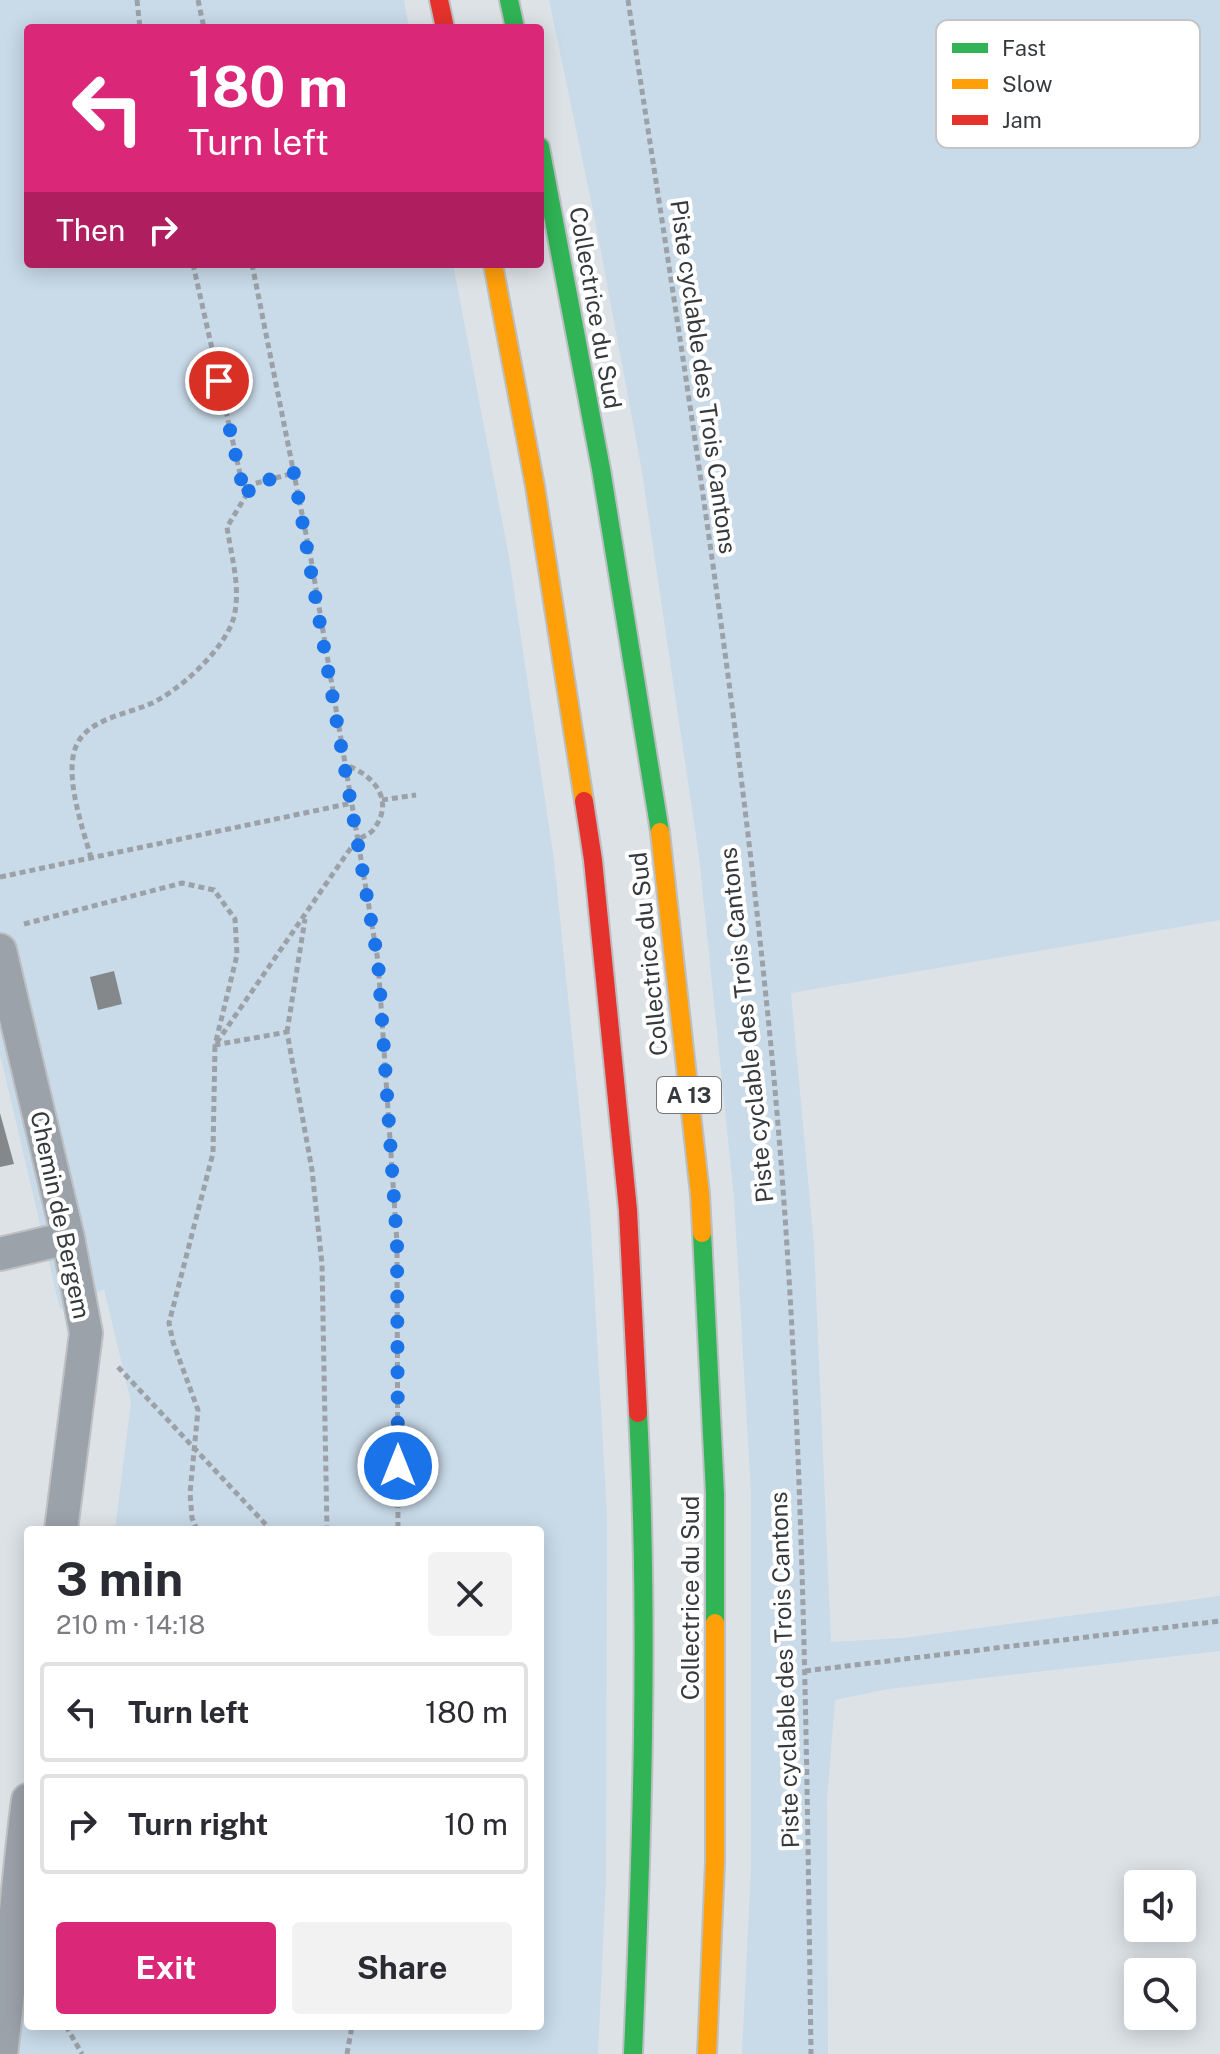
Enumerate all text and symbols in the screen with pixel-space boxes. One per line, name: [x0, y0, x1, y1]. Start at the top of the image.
legend: [936, 20, 1200, 148]
text: Fast: [1002, 35, 1046, 61]
text: 180 m: [188, 54, 348, 120]
icon: left: [56, 56, 160, 160]
text: Slow: [1002, 71, 1052, 97]
text: Jam: [1002, 107, 1042, 133]
text: Turn left: [188, 121, 329, 163]
street label: Piste cyclable des Trois Cantons: [665, 198, 743, 556]
street label: Collectrice du Sud: [564, 205, 628, 411]
icon: right: [141, 208, 185, 252]
text: Then: [56, 212, 125, 248]
pin: [185, 347, 253, 415]
icon: arrive: [197, 359, 241, 403]
street label: Piste cyclable des Trois Cantons: [713, 846, 779, 1204]
street label: Collectrice du Sud: [623, 851, 673, 1057]
road number: A 13: [657, 1077, 721, 1113]
street label: Chemin de Bergem: [25, 1108, 97, 1321]
position arrow: [356, 1424, 440, 1508]
street label: Piste cyclable des Trois Cantons: [764, 1491, 804, 1849]
street label: Collectrice du Sud: [676, 1496, 704, 1700]
text: 3 min: [56, 1550, 183, 1607]
button: close: [428, 1552, 512, 1636]
text: 210 m · 14:18: [56, 1609, 205, 1640]
icon: left: [60, 1690, 104, 1734]
text: Turn left: [128, 1694, 249, 1730]
text: 180 m: [425, 1694, 508, 1730]
icon: right: [60, 1802, 104, 1846]
text: Turn right: [128, 1806, 268, 1842]
text: 10 m: [444, 1806, 508, 1842]
map controls: [1124, 1870, 1196, 2030]
button: sound: [1124, 1870, 1196, 1942]
button: Exit: [56, 1922, 276, 2014]
button: Share: [292, 1922, 512, 2014]
button: search: [1124, 1958, 1196, 2030]

